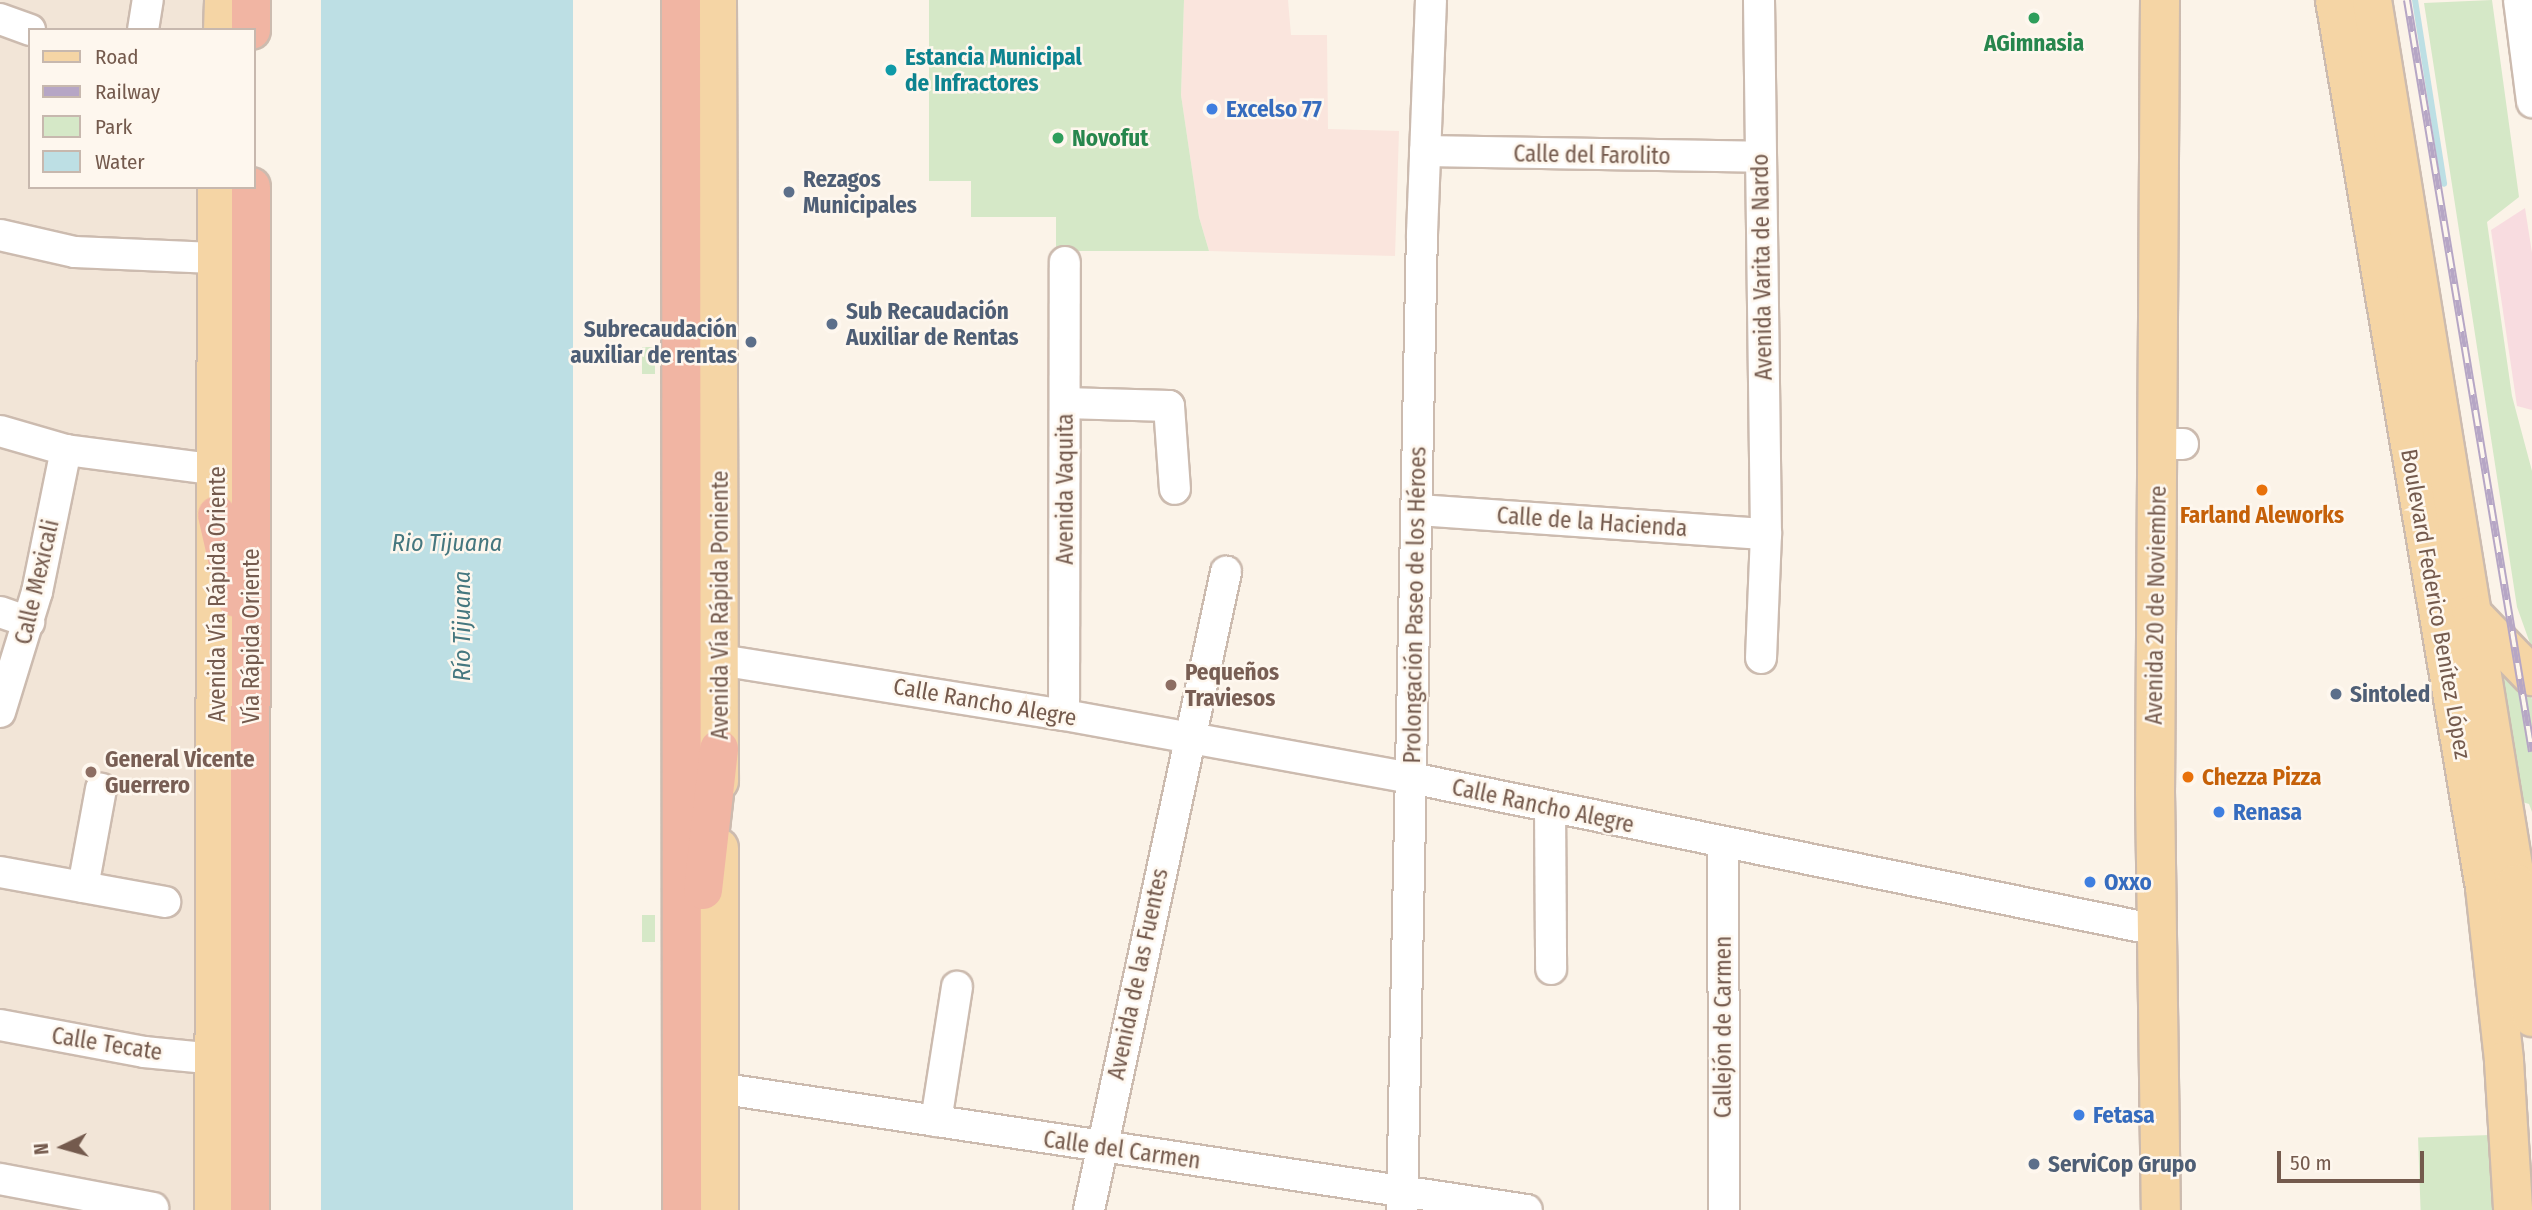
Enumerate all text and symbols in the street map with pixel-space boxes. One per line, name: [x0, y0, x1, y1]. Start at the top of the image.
marker: AGimnasia: [2026, 10, 2042, 26]
legend: [28, 28, 256, 189]
place label: AGimnasia: [1984, 29, 2084, 57]
place label: Estancia Municipal de Infractores: [905, 43, 1082, 97]
text: Road: [95, 44, 139, 70]
marker: Estancia Municipal de Infractores: [883, 62, 899, 78]
text: Railway: [95, 79, 160, 105]
place label: Excelso 77: [1226, 95, 1322, 123]
marker: Excelso 77: [1204, 101, 1220, 117]
text: Park: [95, 114, 132, 140]
place label: Novofut: [1072, 124, 1148, 152]
marker: Novofut: [1050, 130, 1066, 146]
street label: Calle del Farolito: [1513, 140, 1671, 170]
text: Water: [95, 149, 145, 175]
street label: Avenida Varita de Nardo: [1746, 153, 1778, 381]
place label: Rezagos Municipales: [803, 165, 917, 219]
marker: Rezagos Municipales: [781, 184, 797, 200]
place label: Sub Recaudación Auxiliar de Rentas: [846, 297, 1019, 351]
place label: Subrecaudación auxiliar de rentas: [570, 315, 737, 369]
marker: Sub Recaudación Auxiliar de Rentas: [824, 316, 840, 332]
marker: Subrecaudación auxiliar de rentas: [743, 334, 759, 350]
street label: Avenida Vaquita: [1051, 413, 1079, 565]
street label: Prolongación Paseo de los Héroes: [1398, 446, 1432, 764]
street label: Boulevard Federico Benítez López: [2395, 447, 2477, 761]
street label: Avenida Vía Rápida Oriente: [203, 466, 231, 722]
street label: Avenida Vía Rápida Poniente: [706, 471, 734, 739]
marker: Farland Aleworks: [2254, 482, 2270, 498]
street label: Avenida 20 de Noviembre: [2140, 485, 2172, 725]
place label: Farland Aleworks: [2180, 501, 2344, 529]
street label: Calle de la Hacienda: [1496, 502, 1688, 542]
street label: Calle Mexicali: [9, 517, 65, 647]
water label: Rio Tijuana: [392, 530, 502, 558]
street label: Vía Rápida Oriente: [237, 548, 265, 724]
water label: Río Tijuana: [449, 571, 477, 681]
place label: Pequeños Traviesos: [1185, 658, 1279, 712]
street label: Calle Rancho Alegre: [891, 672, 1079, 732]
marker: Pequeños Traviesos: [1163, 677, 1179, 693]
place label: Sintoled: [2350, 680, 2430, 708]
marker: Sintoled: [2328, 686, 2344, 702]
place label: General Vicente Guerrero: [105, 745, 255, 799]
place label: Chezza Pizza: [2202, 763, 2321, 791]
marker: General Vicente Guerrero: [83, 764, 99, 780]
marker: Chezza Pizza: [2180, 769, 2196, 785]
street label: Calle Rancho Alegre: [1449, 773, 1637, 839]
place label: Renasa: [2233, 798, 2302, 826]
marker: Renasa: [2211, 804, 2227, 820]
street label: Avenida de las Fuentes: [1102, 866, 1174, 1082]
place label: Oxxo: [2104, 868, 2152, 896]
marker: Oxxo: [2082, 874, 2098, 890]
street label: Callejón de Carmen: [1709, 936, 1737, 1118]
street label: Calle Tecate: [50, 1022, 164, 1066]
place label: Fetasa: [2093, 1101, 2155, 1129]
marker: Fetasa: [2071, 1107, 2087, 1123]
north arrow: [28, 1112, 98, 1182]
street label: Calle del Carmen: [1042, 1125, 1202, 1175]
scale bar: [2280, 1136, 2427, 1180]
text: N: [30, 1142, 54, 1156]
place label: ServiCop Grupo: [2048, 1150, 2197, 1178]
text: 50 m: [2290, 1150, 2332, 1176]
marker: ServiCop Grupo: [2026, 1156, 2042, 1172]

